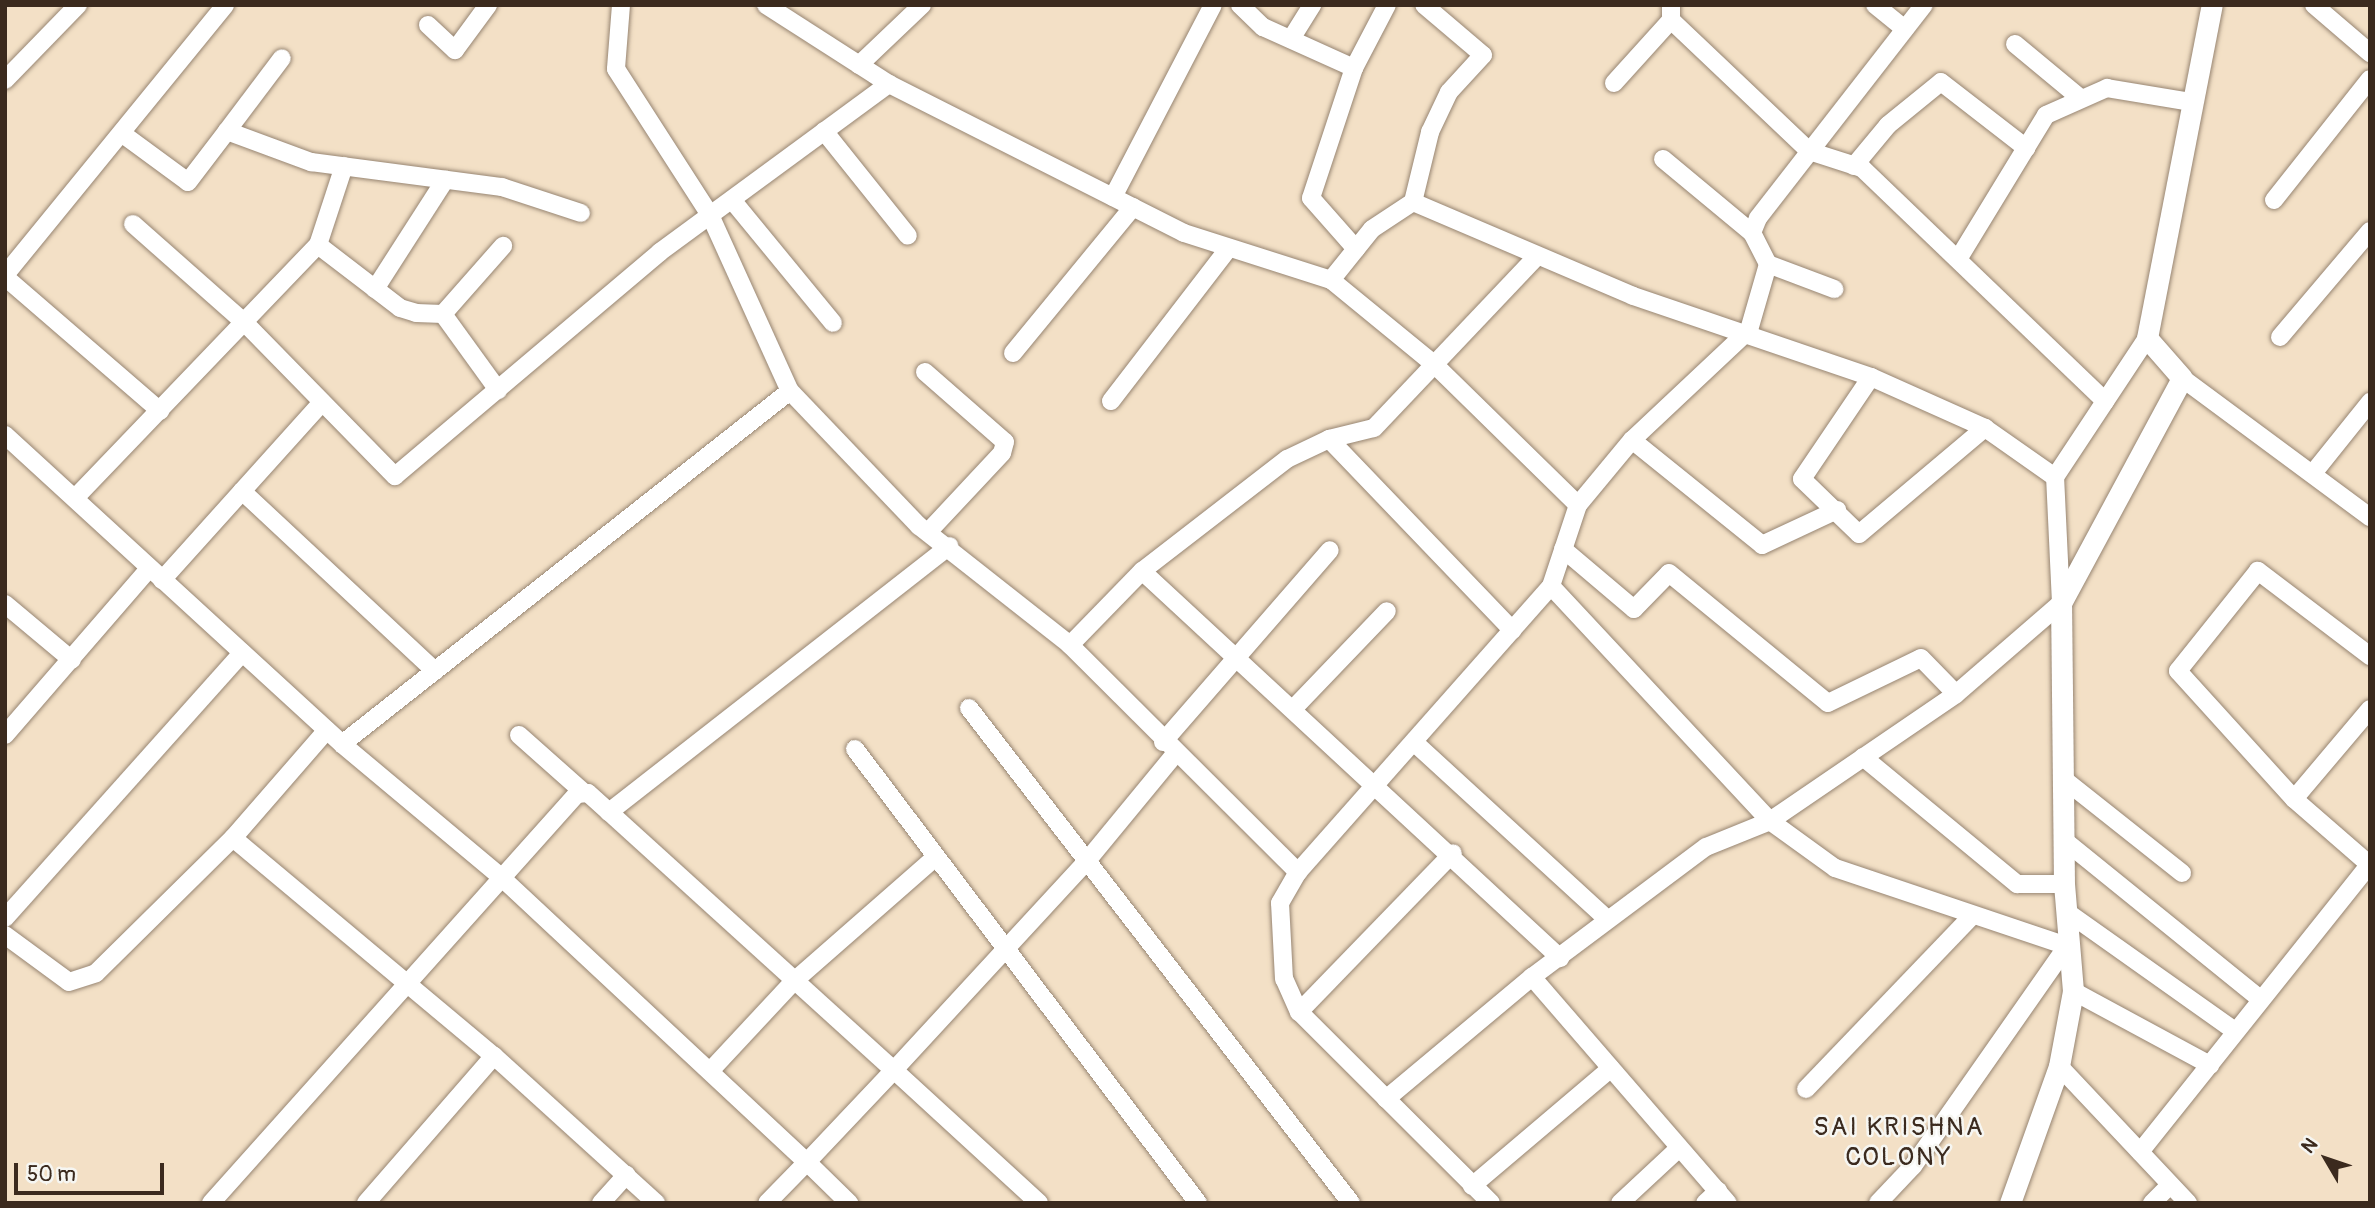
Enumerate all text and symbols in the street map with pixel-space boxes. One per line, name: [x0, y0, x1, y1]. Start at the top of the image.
district label: SAI KRISHNA COLONY: [1815, 1112, 1983, 1174]
north arrow: [2291, 1124, 2361, 1194]
text: N: [2296, 1133, 2323, 1158]
scale bar: [18, 1148, 168, 1192]
text: 50 m: [27, 1161, 76, 1188]

